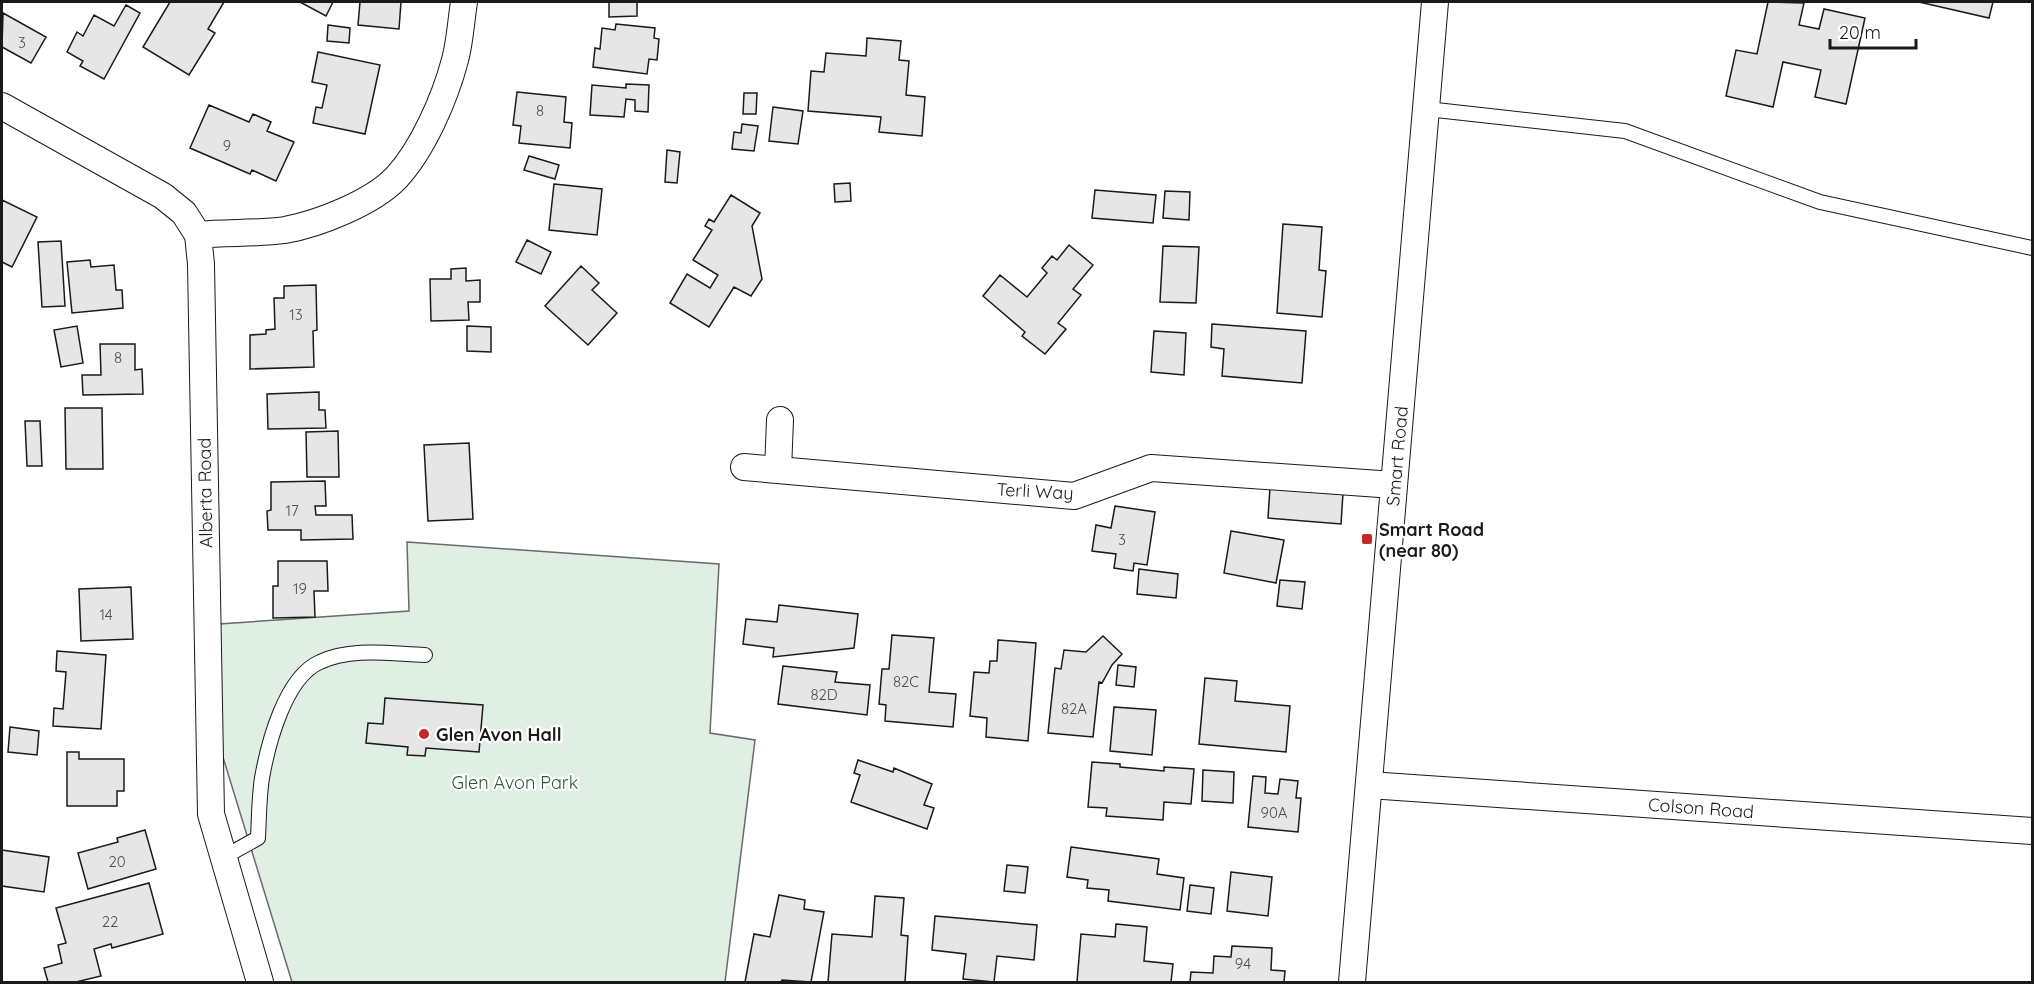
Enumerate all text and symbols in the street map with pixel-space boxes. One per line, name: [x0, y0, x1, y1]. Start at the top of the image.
scale bar: [1830, 12, 1916, 50]
text: 20 m: [1839, 21, 1881, 44]
house number: 3: [18, 33, 26, 52]
house number: 8: [536, 101, 544, 120]
house number: 9: [223, 136, 231, 155]
house number: 13: [289, 305, 303, 324]
house number: 8: [114, 348, 122, 367]
street label: Smart Road: [1381, 405, 1413, 507]
street label: Alberta Road: [193, 438, 217, 548]
street label: Terli Way: [996, 477, 1074, 505]
house number: 17: [285, 501, 299, 520]
place label: Smart Road (near 80): [1379, 518, 1484, 562]
house number: 3: [1118, 530, 1126, 549]
marker: Smart Road (near 80): [1360, 532, 1374, 546]
house number: 19: [293, 579, 307, 598]
house number: 14: [99, 605, 113, 624]
house number: 82C: [893, 672, 919, 691]
house number: 82D: [810, 685, 838, 704]
house number: 82A: [1061, 699, 1087, 718]
place label: Glen Avon Hall: [436, 723, 562, 746]
marker: Glen Avon Hall: [417, 727, 431, 741]
park label: Glen Avon Park: [452, 771, 578, 794]
street label: Colson Road: [1647, 793, 1755, 823]
house number: 90A: [1261, 803, 1288, 822]
house number: 20: [108, 852, 126, 871]
house number: 22: [102, 912, 118, 931]
house number: 94: [1235, 954, 1251, 973]

